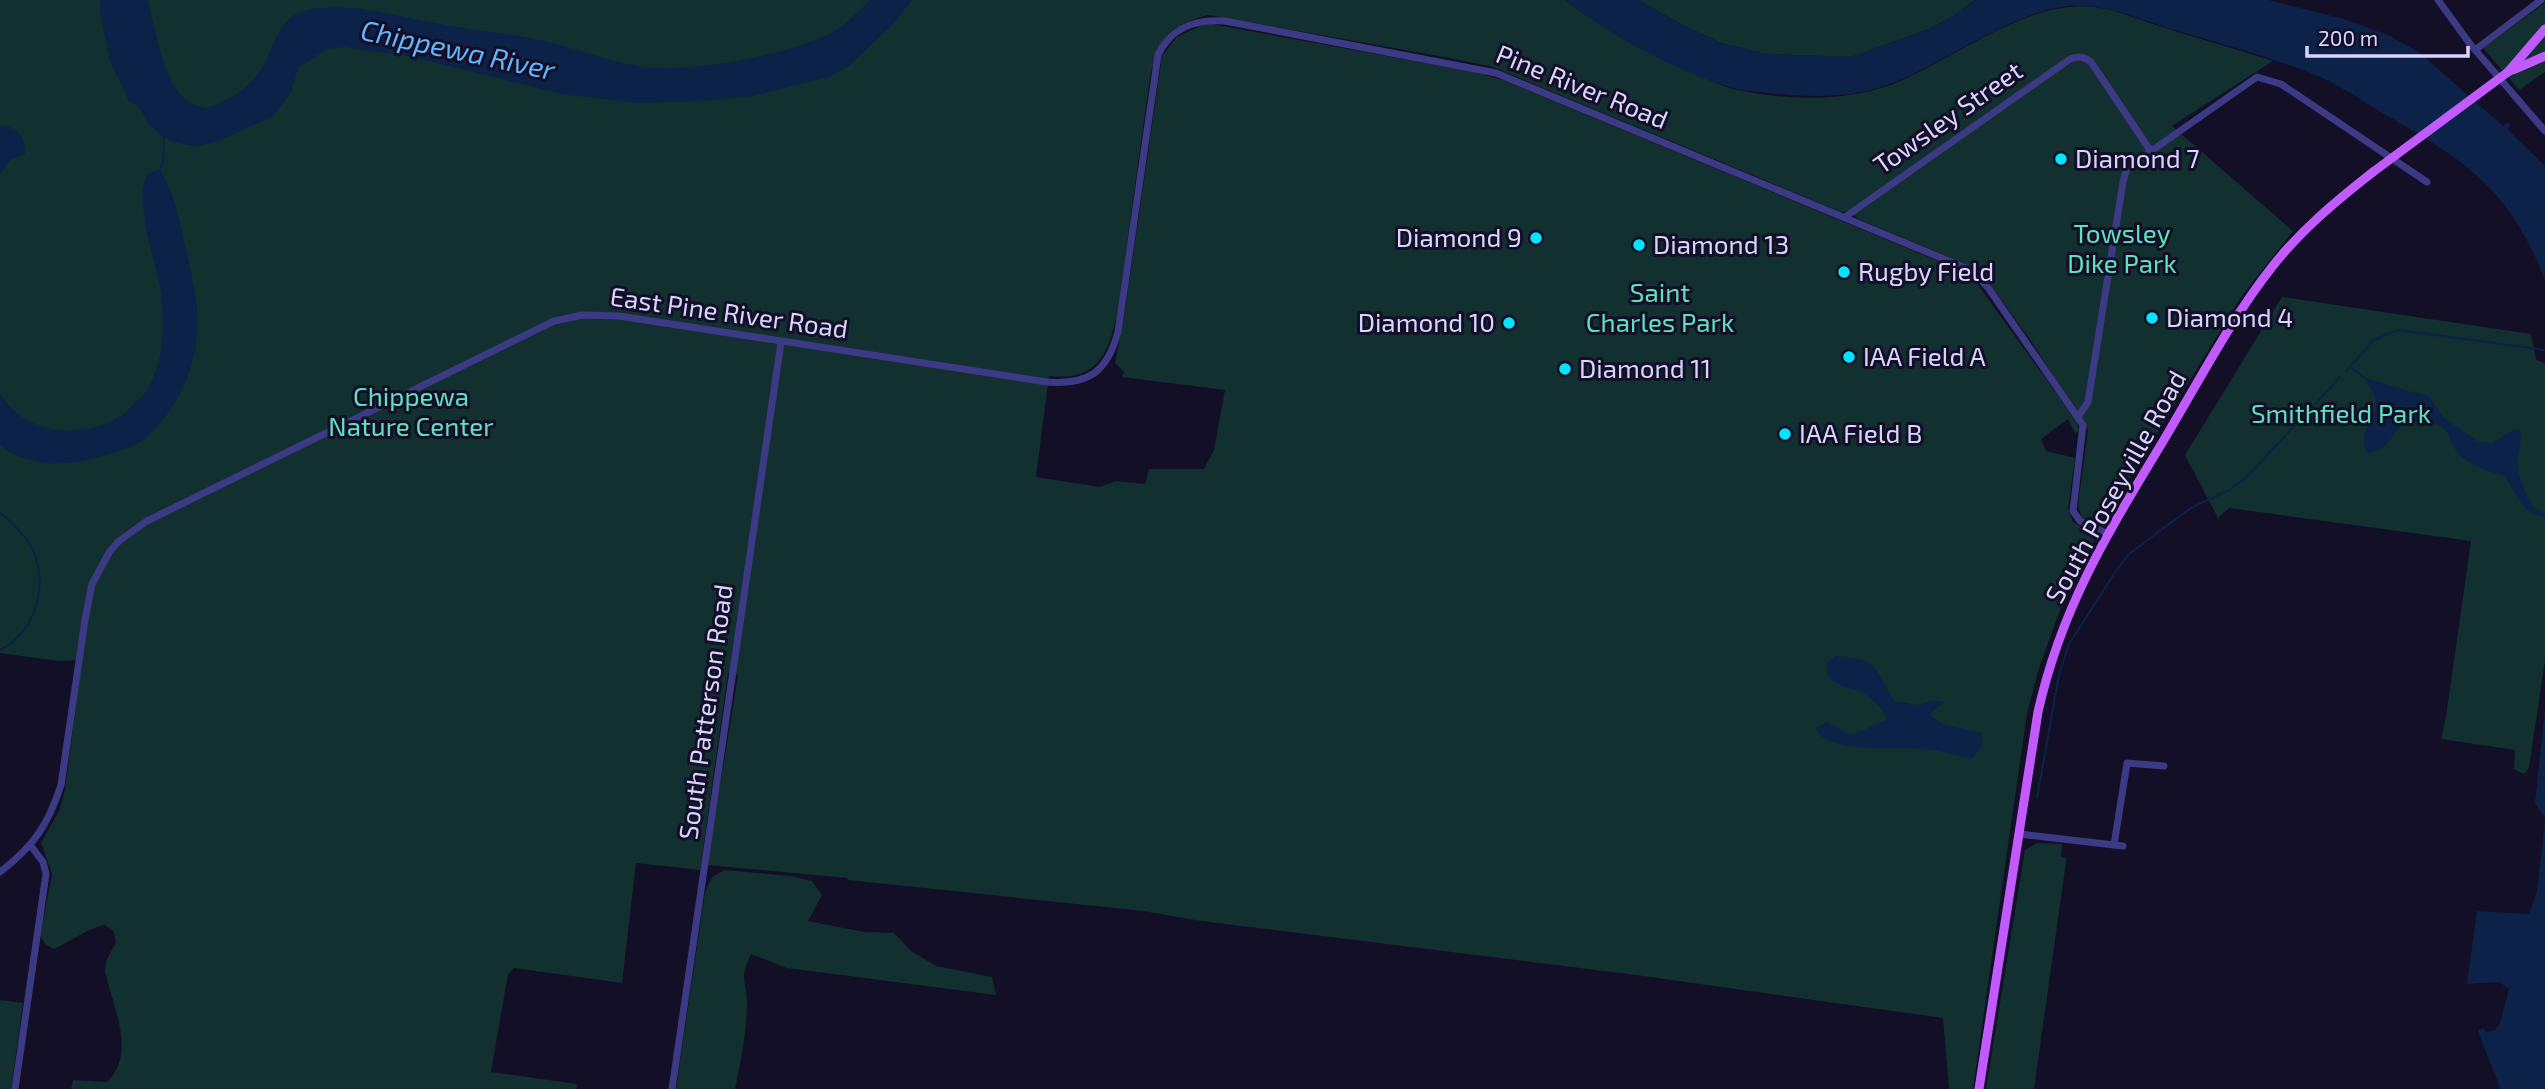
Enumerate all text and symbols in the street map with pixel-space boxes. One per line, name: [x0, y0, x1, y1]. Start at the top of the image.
water label: Chippewa River: [358, 12, 559, 86]
scale bar: [2307, 14, 2468, 58]
text: 200 m: [2318, 25, 2378, 50]
street label: Pine River Road: [1492, 37, 1673, 134]
street label: Towsley Street: [1867, 54, 2028, 179]
place label: Diamond 7: [2075, 142, 2200, 173]
marker: Diamond 7: [2053, 151, 2069, 167]
park label: Towsley Dike Park: [2067, 217, 2177, 278]
place label: Diamond 9: [1396, 221, 1522, 252]
place label: Diamond 13: [1653, 228, 1789, 259]
marker: Diamond 9: [1528, 230, 1544, 246]
marker: Diamond 13: [1631, 237, 1647, 253]
place label: Rugby Field: [1858, 255, 1994, 286]
marker: Rugby Field: [1836, 264, 1852, 280]
park label: Saint Charles Park: [1586, 276, 1734, 337]
street label: East Pine River Road: [608, 279, 850, 344]
place label: Diamond 4: [2166, 301, 2293, 332]
place label: Diamond 10: [1358, 306, 1495, 337]
marker: Diamond 4: [2144, 310, 2160, 326]
marker: Diamond 10: [1501, 315, 1517, 331]
place label: IAA Field A: [1863, 340, 1986, 371]
marker: IAA Field A: [1841, 349, 1857, 365]
place label: Diamond 11: [1579, 352, 1711, 383]
marker: Diamond 11: [1557, 361, 1573, 377]
street label: South Poseyville Road: [2038, 365, 2192, 608]
park label: Chippewa Nature Center: [328, 380, 494, 441]
park label: Smithfield Park: [2251, 397, 2431, 428]
place label: IAA Field B: [1799, 417, 1922, 448]
marker: IAA Field B: [1777, 426, 1793, 442]
street label: South Patterson Road: [671, 582, 738, 841]

